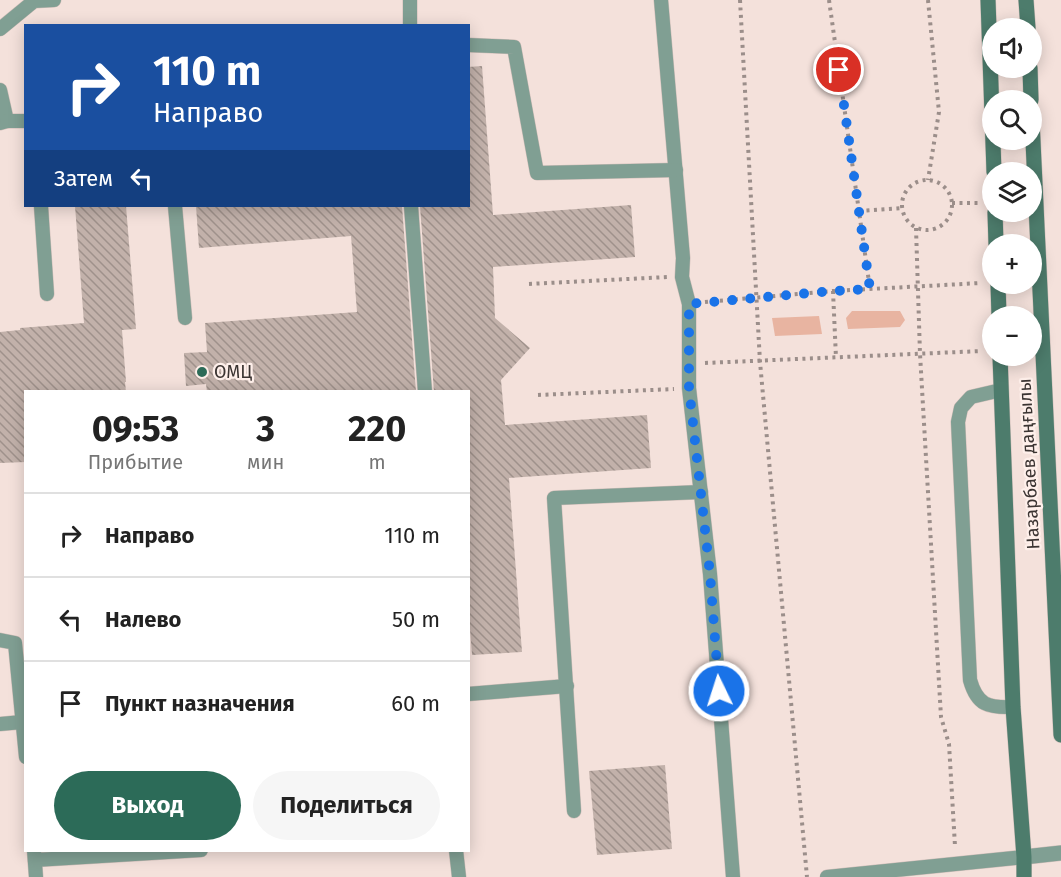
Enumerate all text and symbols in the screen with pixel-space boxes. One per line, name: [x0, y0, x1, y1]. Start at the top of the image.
map controls: [982, 18, 1042, 366]
button: sound: [982, 18, 1042, 78]
pin: [813, 44, 864, 95]
text: 110 m: [153, 46, 261, 96]
icon: right: [54, 48, 132, 126]
icon: arrive: [822, 53, 855, 86]
button: search: [982, 90, 1042, 150]
text: Направо: [153, 97, 263, 129]
icon: left: [125, 162, 158, 195]
button: layers: [982, 162, 1042, 222]
text: Затем: [54, 165, 113, 192]
button: +: [982, 234, 1042, 294]
button: −: [982, 306, 1042, 366]
place label: ОМЦ: [214, 361, 252, 383]
marker: ОМЦ: [195, 365, 209, 379]
street label: Назарбаев даңғылы: [1014, 378, 1044, 550]
text: 09:53: [92, 407, 179, 451]
text: 3: [256, 407, 275, 451]
text: 220: [348, 407, 406, 451]
text: Прибытие: [88, 450, 183, 474]
text: мин: [247, 450, 284, 474]
text: m: [369, 450, 386, 474]
icon: right: [54, 519, 87, 552]
text: Направо: [105, 522, 194, 549]
text: 110 m: [384, 522, 440, 549]
icon: left: [54, 603, 87, 636]
text: Налево: [105, 606, 181, 633]
text: 50 m: [392, 606, 440, 633]
position arrow: [687, 659, 751, 723]
icon: arrive: [54, 687, 87, 720]
text: Пункт назначения: [105, 690, 295, 717]
text: 60 m: [391, 690, 440, 717]
button: Выход: [54, 771, 241, 840]
button: Поделиться: [253, 771, 440, 840]

